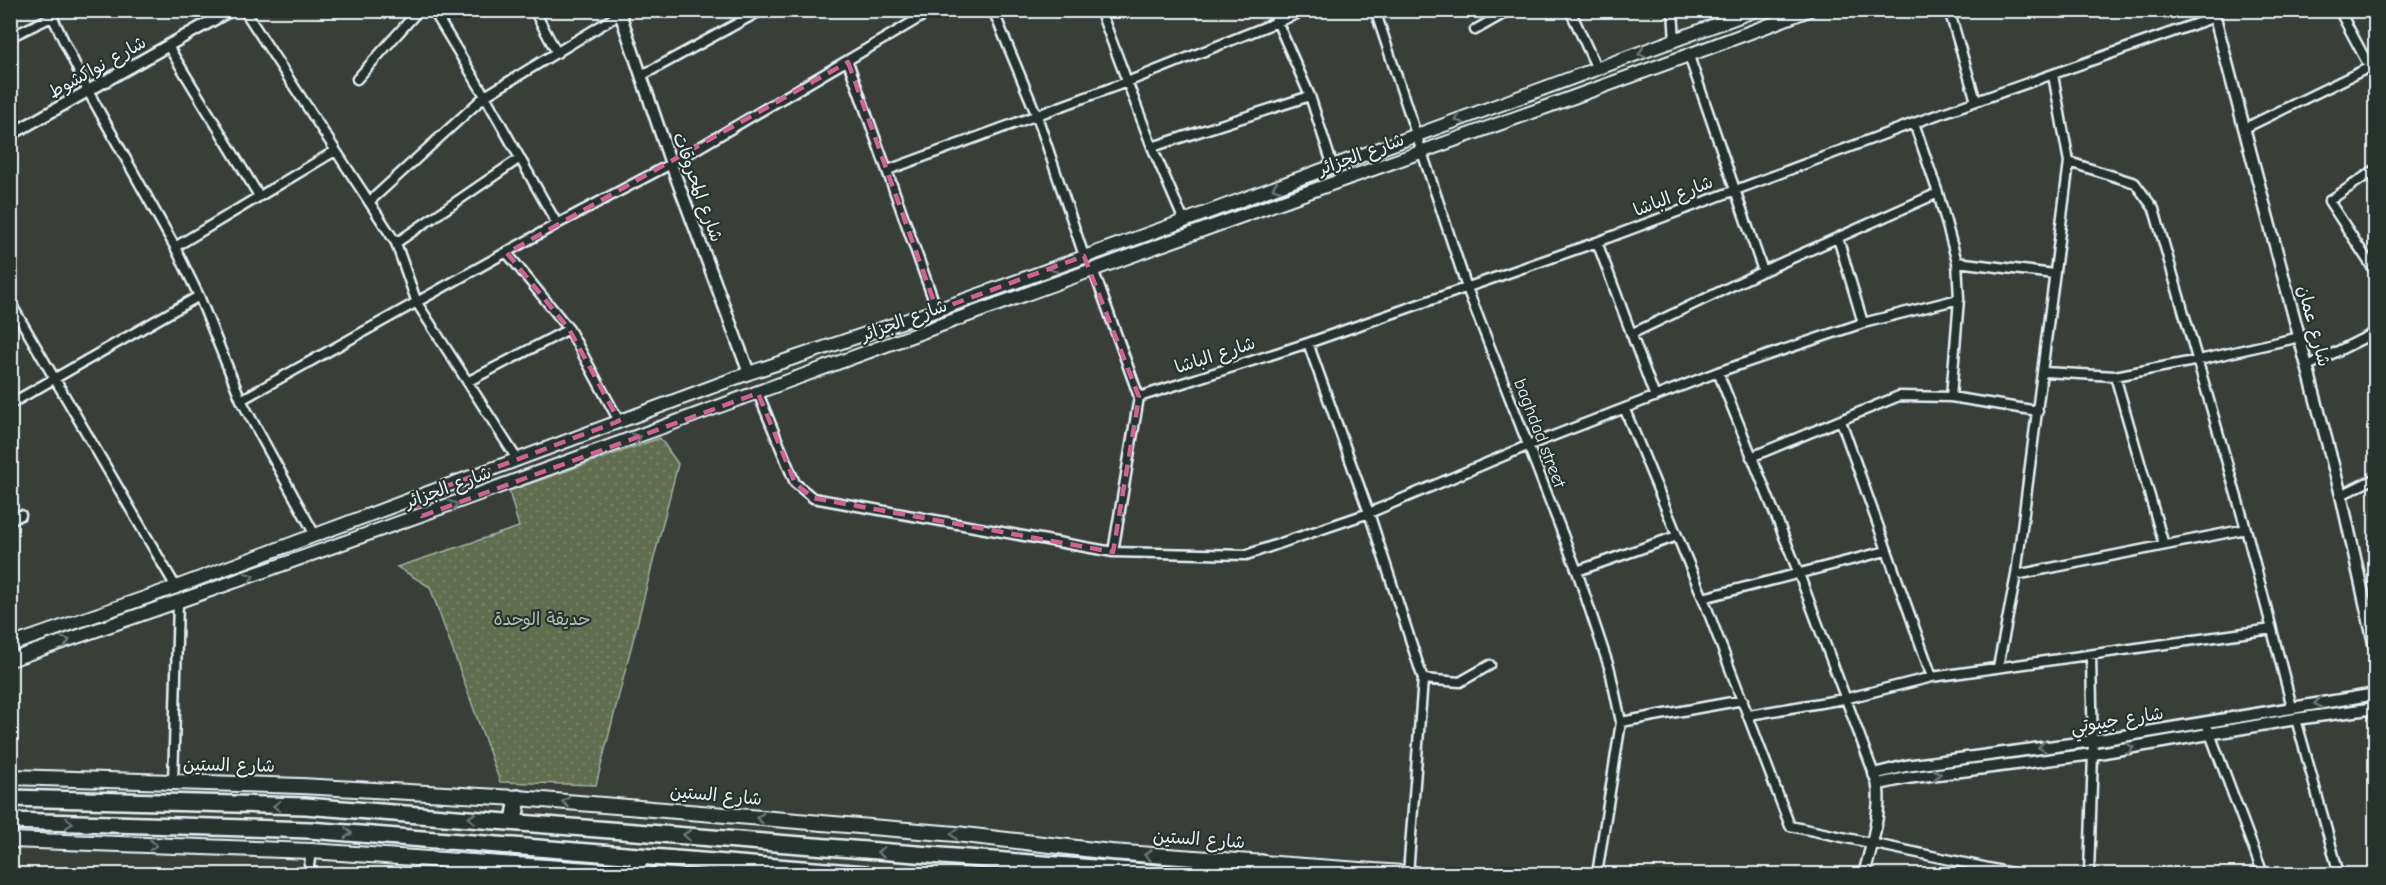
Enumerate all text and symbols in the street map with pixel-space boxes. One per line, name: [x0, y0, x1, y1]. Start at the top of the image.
street label: شارع نواكشوط: [45, 32, 150, 104]
one-way arrow: [1637, 45, 1648, 58]
one-way arrow: [1454, 111, 1465, 124]
street label: شارع الجزائر: [1313, 129, 1407, 181]
street label: شارع المحروقات: [667, 130, 727, 245]
street label: شارع الباشا: [1630, 172, 1716, 222]
one-way arrow: [1271, 180, 1282, 193]
one-way arrow: [1048, 260, 1059, 273]
street label: شارع عمان: [2292, 283, 2334, 369]
street label: شارع الجزائر: [856, 295, 950, 347]
street label: شارع الباشا: [1172, 333, 1258, 379]
street label: baghdad street: [1509, 376, 1570, 491]
one-way arrow: [631, 432, 641, 445]
street label: شارع الجزائر: [400, 462, 494, 514]
one-way arrow: [448, 499, 458, 512]
one-way arrow: [244, 572, 255, 585]
park label: حديقة الوحدة: [493, 609, 591, 630]
one-way arrow: [60, 636, 71, 649]
one-way arrow: [2313, 697, 2322, 709]
street label: شارع جيبوتي: [2069, 703, 2166, 743]
one-way arrow: [2038, 741, 2047, 753]
one-way arrow: [2125, 742, 2135, 754]
street label: شارع الستين: [183, 754, 275, 778]
one-way arrow: [1932, 768, 1942, 781]
street label: شارع الستين: [669, 781, 763, 811]
one-way arrow: [561, 795, 570, 808]
one-way arrow: [273, 799, 282, 812]
one-way arrow: [467, 812, 476, 825]
one-way arrow: [755, 812, 764, 825]
one-way arrow: [64, 817, 73, 830]
one-way arrow: [343, 826, 352, 839]
street label: شارع الستين: [1152, 826, 1246, 854]
one-way arrow: [950, 828, 959, 841]
one-way arrow: [682, 829, 691, 842]
one-way arrow: [148, 839, 157, 852]
one-way arrow: [877, 846, 886, 859]
one-way arrow: [1144, 848, 1153, 861]

